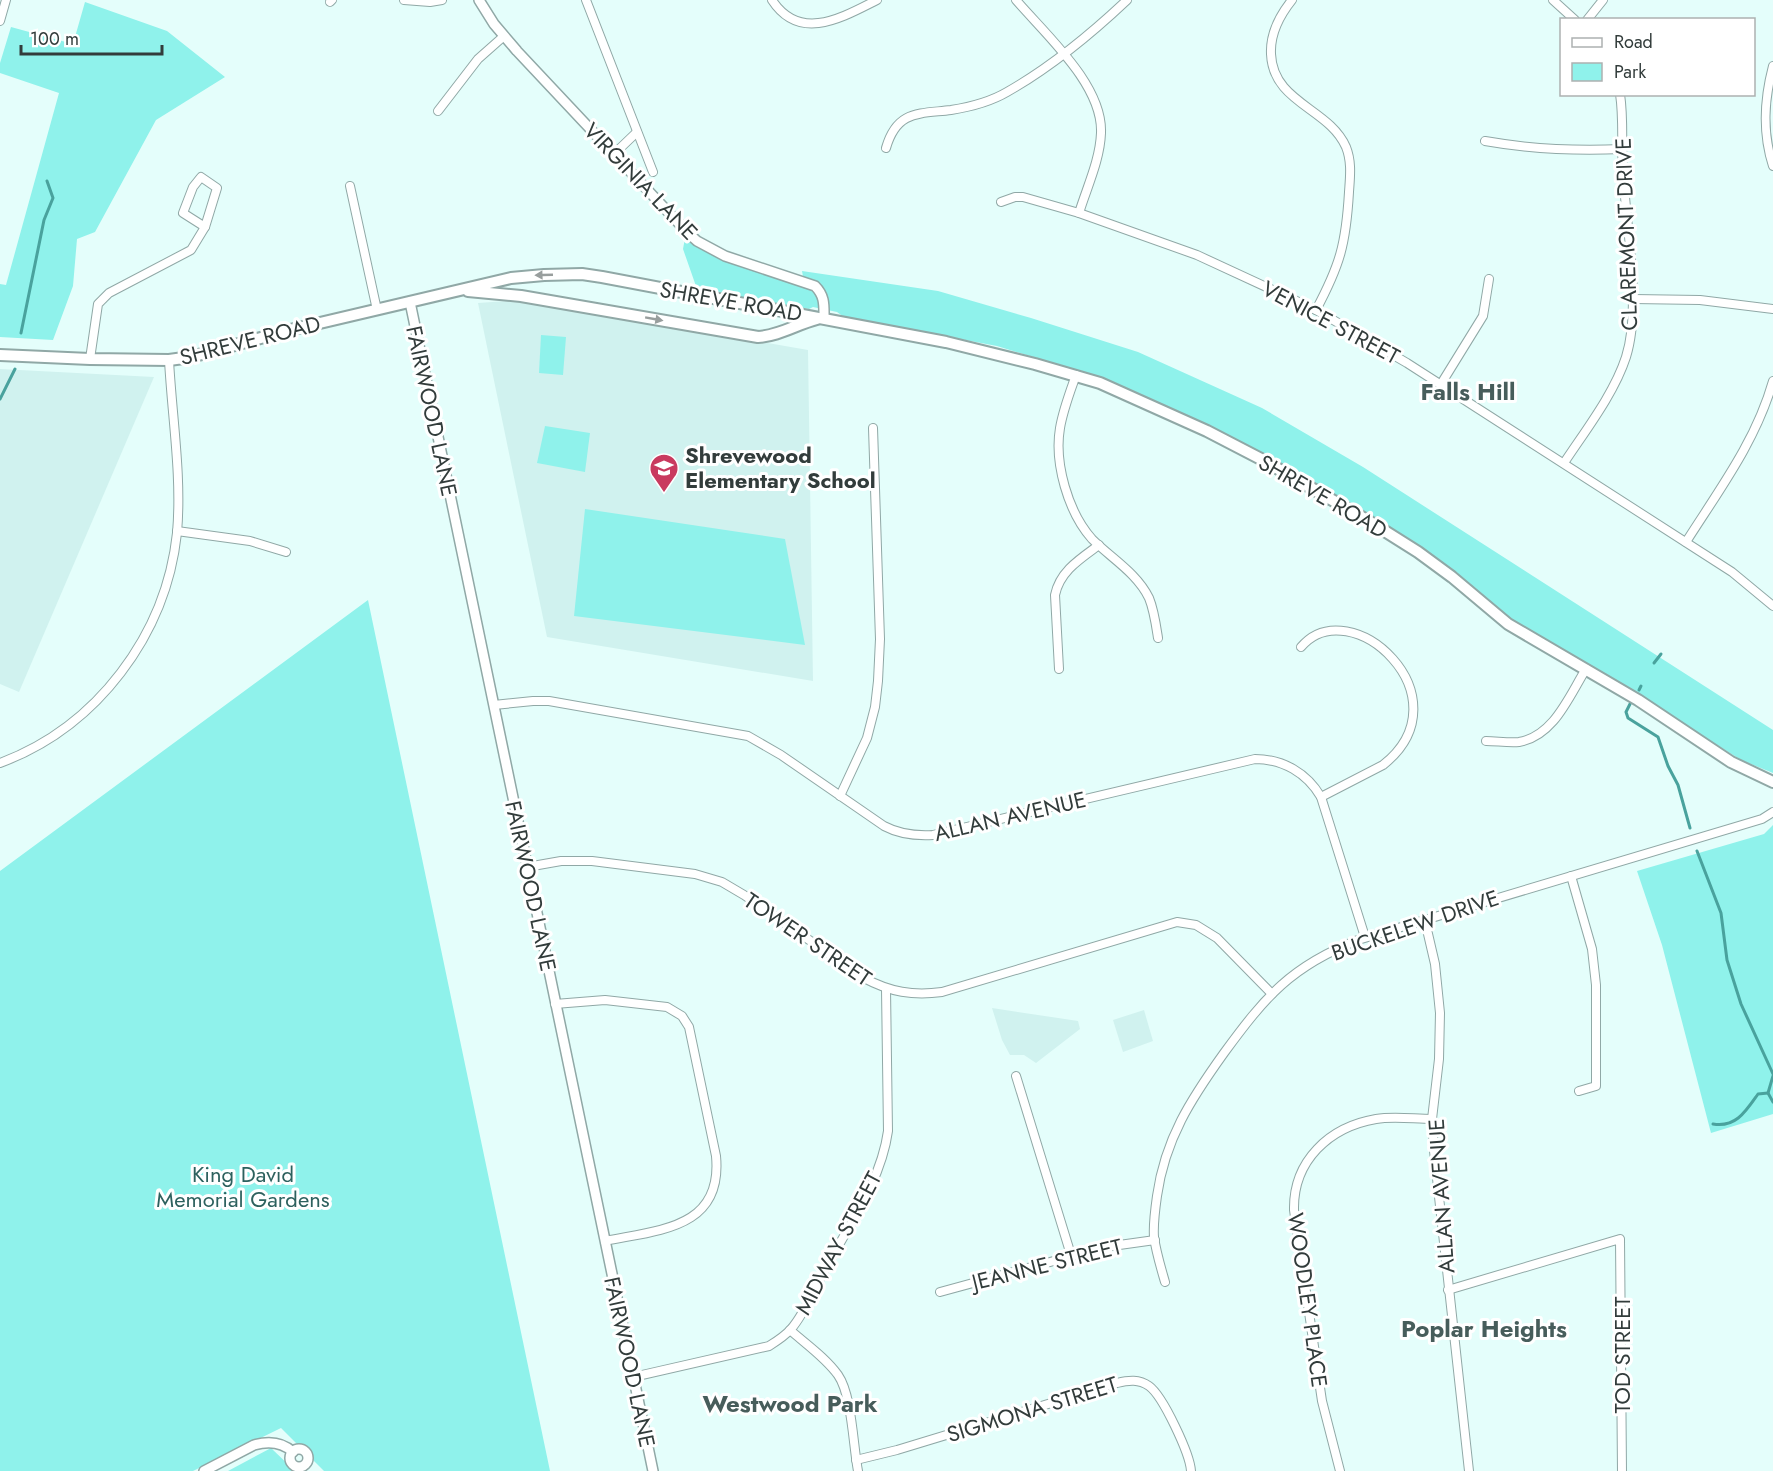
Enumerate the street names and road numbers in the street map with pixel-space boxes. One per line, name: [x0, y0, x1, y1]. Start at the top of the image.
street label: VIRGINIA LANE: [577, 115, 705, 247]
street label: CLAREMONT DRIVE: [1607, 137, 1645, 331]
street label: VENICE STREET: [1256, 272, 1406, 372]
street label: SHREVE ROAD: [657, 273, 805, 329]
street label: SHREVE ROAD: [176, 307, 324, 373]
street label: FAIRWOOD LANE: [398, 323, 466, 499]
street label: SHREVE ROAD: [1253, 446, 1393, 546]
street label: ALLAN AVENUE: [931, 783, 1089, 849]
street label: FAIRWOOD LANE: [497, 798, 565, 974]
street label: BUCKELEW DRIVE: [1327, 881, 1503, 969]
street label: TOWER STREET: [738, 884, 879, 994]
street label: ALLAN AVENUE: [1420, 1118, 1462, 1274]
street label: MIDWAY STREET: [787, 1165, 890, 1320]
street label: WOODLEY PLACE: [1280, 1211, 1336, 1389]
street label: JEANNE STREET: [966, 1230, 1126, 1299]
street label: FAIRWOOD LANE: [596, 1274, 664, 1450]
street label: TOD STREET: [1606, 1296, 1638, 1414]
street label: SIGMONA STREET: [943, 1368, 1122, 1450]

